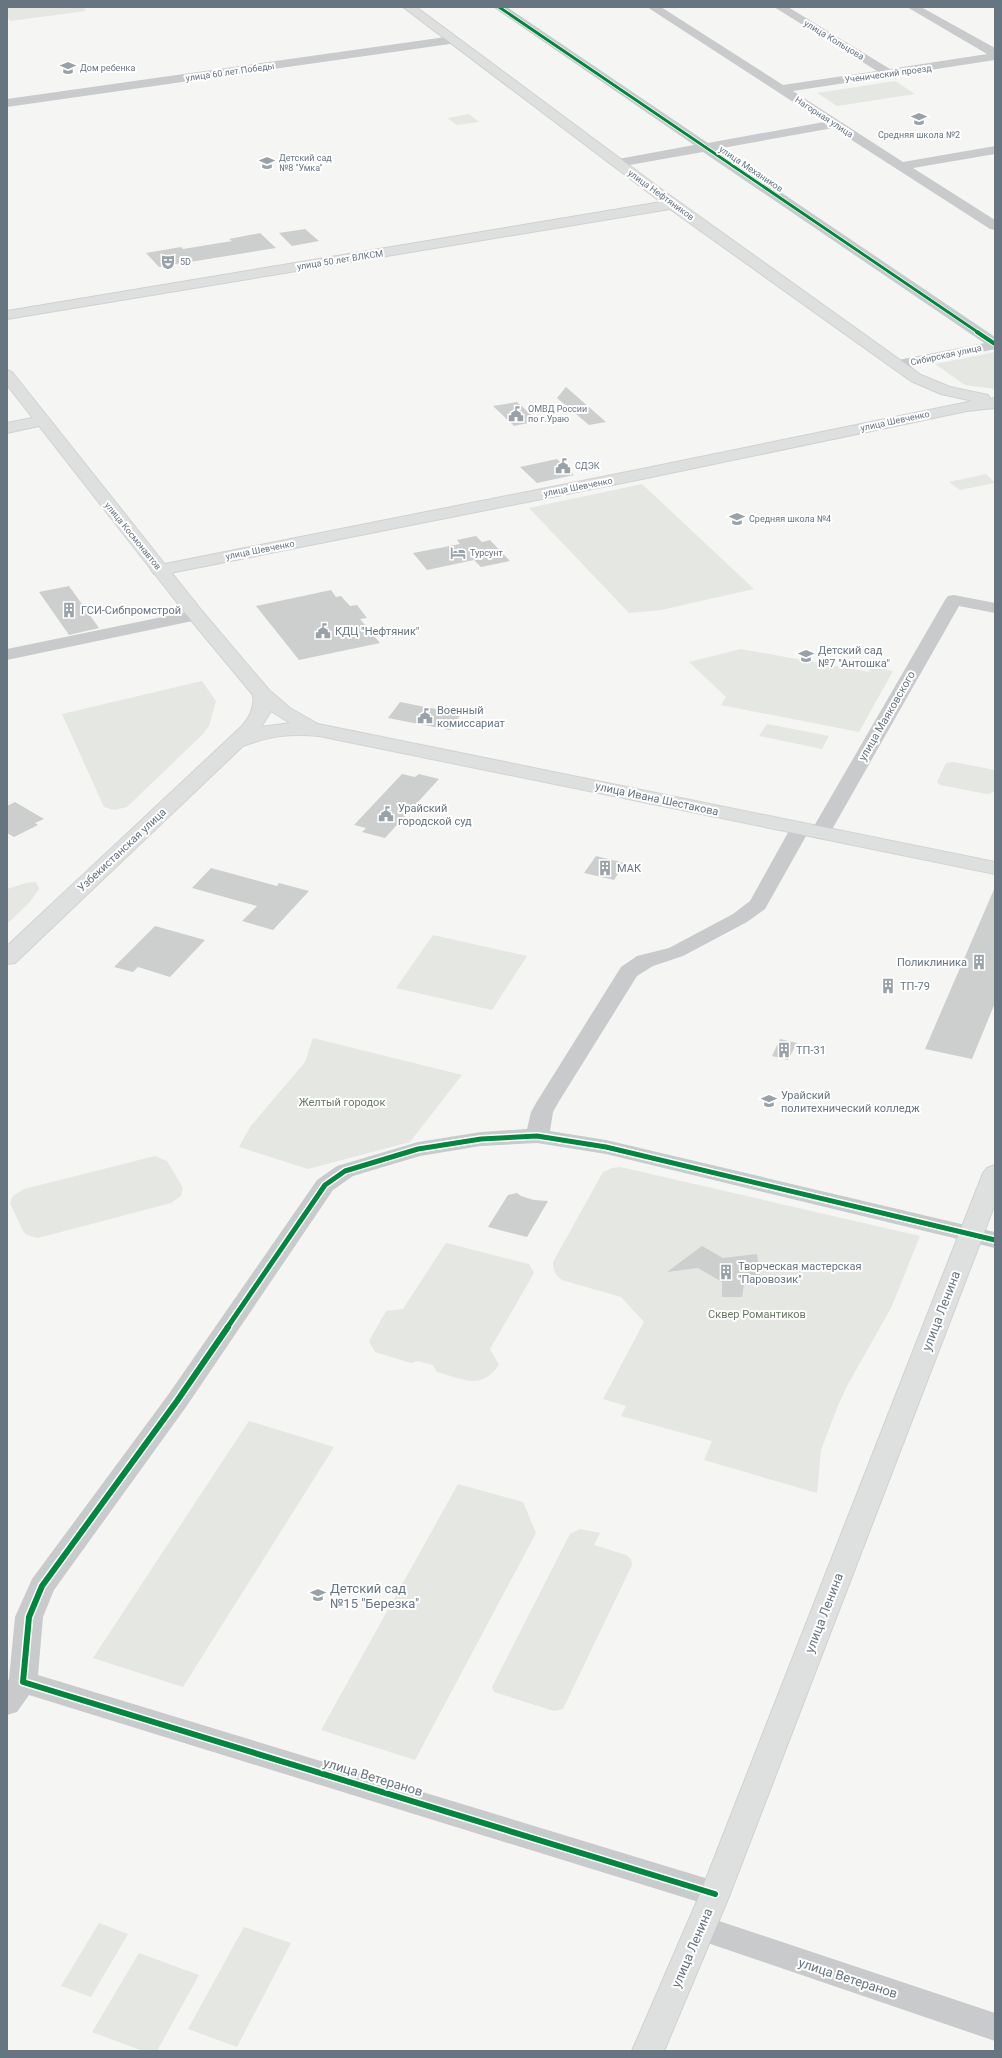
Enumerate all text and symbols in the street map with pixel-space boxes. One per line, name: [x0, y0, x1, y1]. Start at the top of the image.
street label: улица Кольцова: [802, 18, 866, 62]
school or university icon: Дом ребенка: [59, 59, 77, 77]
street label: улица 60 лет Победы: [185, 61, 275, 83]
place label: Дом ребенка: [80, 63, 135, 73]
street label: Ученический проезд: [844, 63, 933, 85]
street label: Нагорная улица: [793, 95, 855, 140]
school or university icon: Средняя школа №2: [910, 110, 928, 128]
place label: Средняя школа №2: [878, 130, 960, 140]
street label: улица Механиков: [717, 144, 785, 194]
place label: Детский сад №8 "Умка": [279, 153, 332, 173]
school or university icon: Детский сад №8 "Умка": [258, 154, 276, 172]
street label: улица Нефтяников: [626, 168, 696, 222]
street label: улица 50 лет ВЛКСМ: [296, 248, 384, 272]
theatre icon: 5D: [159, 253, 177, 271]
place label: 5D: [180, 257, 191, 267]
street label: Сибирская улица: [909, 343, 983, 367]
place label: ОМВД России по г.Ураю: [528, 404, 587, 424]
public building icon: ОМВД России по г.Ураю: [507, 405, 525, 423]
street label: улица Шевченко: [860, 409, 930, 433]
public building icon: СДЭК: [554, 457, 572, 475]
place label: СДЭК: [575, 461, 600, 471]
street label: улица Шевченко: [543, 475, 613, 499]
street label: улица Космонавтов: [103, 500, 163, 572]
school or university icon: Средняя школа №4: [728, 510, 746, 528]
place label: Средняя школа №4: [749, 514, 831, 524]
street label: улица Шевченко: [225, 538, 295, 562]
hotel icon: Турсунт: [449, 544, 467, 562]
place label: Турсунт: [470, 548, 504, 558]
building icon: ГСИ-Сибпромстрой: [60, 601, 78, 619]
place label: ГСИ-Сибпромстрой: [81, 604, 181, 617]
public building icon: КДЦ "Нефтяник": [314, 622, 332, 640]
place label: КДЦ "Нефтяник": [335, 625, 419, 638]
place label: Детский сад №7 "Антошка": [818, 644, 890, 670]
school or university icon: Детский сад №7 "Антошка": [797, 647, 815, 665]
street label: улица Маяковского: [856, 669, 918, 763]
place label: Военный комиссариат: [437, 704, 506, 730]
public building icon: Военный комиссариат: [416, 707, 434, 725]
street label: улица Ивана Шестакова: [594, 780, 720, 818]
place label: Урайский городской суд: [398, 802, 472, 828]
public building icon: Урайский городской суд: [377, 805, 395, 823]
street label: Узбекистанская улица: [75, 806, 169, 894]
building icon: МАК: [596, 859, 614, 877]
place label: МАК: [617, 862, 642, 875]
building icon: Поликлиника: [970, 953, 988, 971]
place label: Поликлиника: [897, 956, 967, 969]
building icon: ТП-79: [879, 977, 897, 995]
place label: ТП-79: [900, 980, 930, 993]
building icon: ТП-31: [775, 1041, 793, 1059]
place label: ТП-31: [796, 1044, 826, 1057]
place label: Урайский политехнический колледж: [781, 1089, 920, 1115]
school or university icon: Урайский политехнический колледж: [760, 1092, 778, 1110]
park label: Желтый городок: [299, 1096, 385, 1109]
place label: Творческая мастерская "Паровозик": [738, 1260, 862, 1286]
building icon: Творческая мастерская "Паровозик": [717, 1263, 735, 1281]
street label: улица Ленина: [919, 1269, 963, 1353]
park label: Сквер Романтиков: [708, 1308, 806, 1321]
street label: улица Ленина: [802, 1571, 846, 1655]
place label: Детский сад №15 "Березка": [330, 1581, 419, 1611]
school or university icon: Детский сад №15 "Березка": [309, 1586, 327, 1604]
street label: улица Ветеранов: [321, 1755, 425, 1799]
street label: улица Ленина: [669, 1906, 715, 1990]
street label: улица Ветеранов: [797, 1955, 899, 2001]

